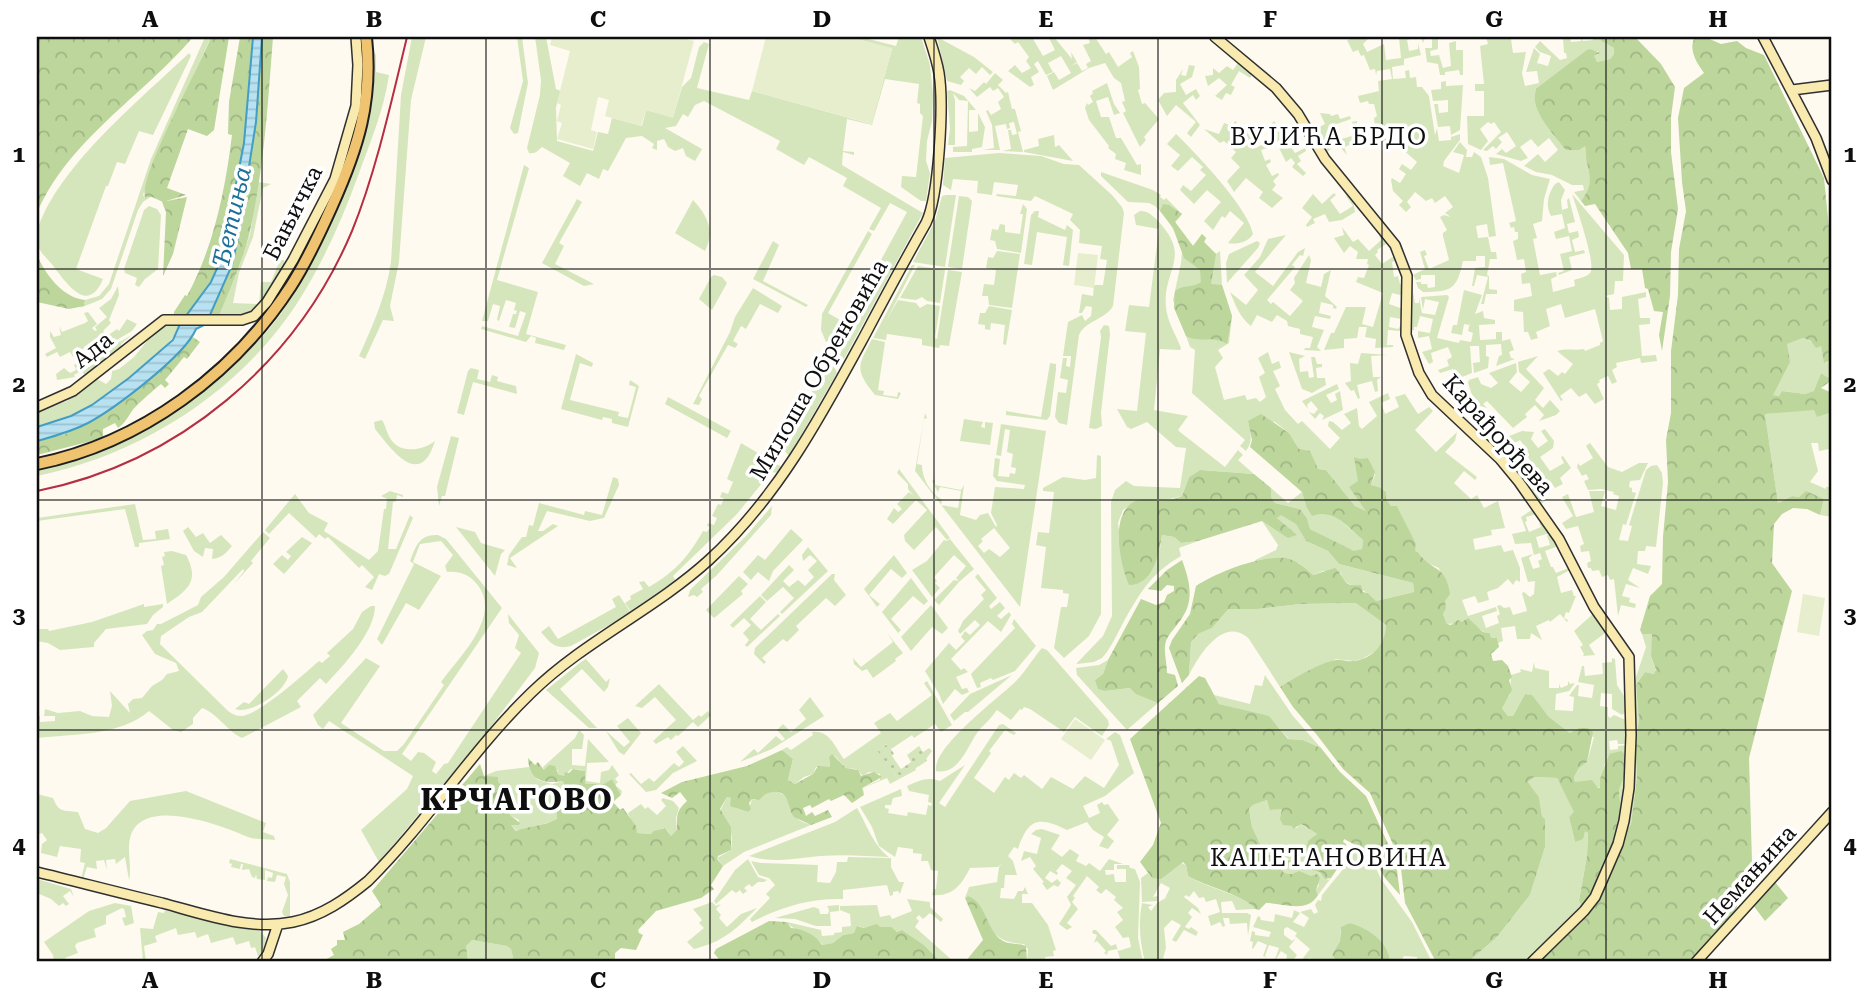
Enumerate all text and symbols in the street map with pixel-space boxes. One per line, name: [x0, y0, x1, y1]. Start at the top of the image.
text: A: [142, 6, 159, 33]
text: B: [366, 6, 382, 33]
text: C: [590, 6, 606, 33]
text: D: [813, 6, 831, 33]
text: E: [1039, 6, 1053, 33]
text: F: [1263, 6, 1277, 33]
text: G: [1485, 6, 1503, 33]
text: H: [1709, 6, 1728, 33]
district label: ВУЈИЋА БРДО: [1230, 123, 1428, 151]
text: 1: [13, 141, 26, 168]
text: 1: [1844, 141, 1857, 168]
street label: Бањичка: [258, 161, 329, 265]
water label: Ђетиња: [207, 164, 257, 270]
street label: Милоша Обреновића: [745, 254, 894, 485]
street label: Ада: [68, 326, 119, 374]
street label: Карађорђева: [1437, 369, 1559, 501]
text: 2: [13, 371, 25, 398]
text: 2: [1844, 371, 1856, 398]
text: 3: [13, 602, 26, 629]
text: 3: [1844, 602, 1857, 629]
district label: КРЧАГОВО: [420, 782, 614, 817]
street label: Немањина: [1698, 819, 1802, 930]
text: 4: [13, 832, 26, 859]
text: 4: [1844, 832, 1857, 859]
district label: КАПЕТАНОВИНА: [1210, 844, 1448, 872]
text: A: [142, 967, 159, 994]
text: B: [366, 967, 382, 994]
text: C: [590, 967, 606, 994]
text: D: [813, 967, 831, 994]
text: E: [1039, 967, 1053, 994]
text: F: [1263, 967, 1277, 994]
text: G: [1485, 967, 1503, 994]
text: H: [1709, 967, 1728, 994]

